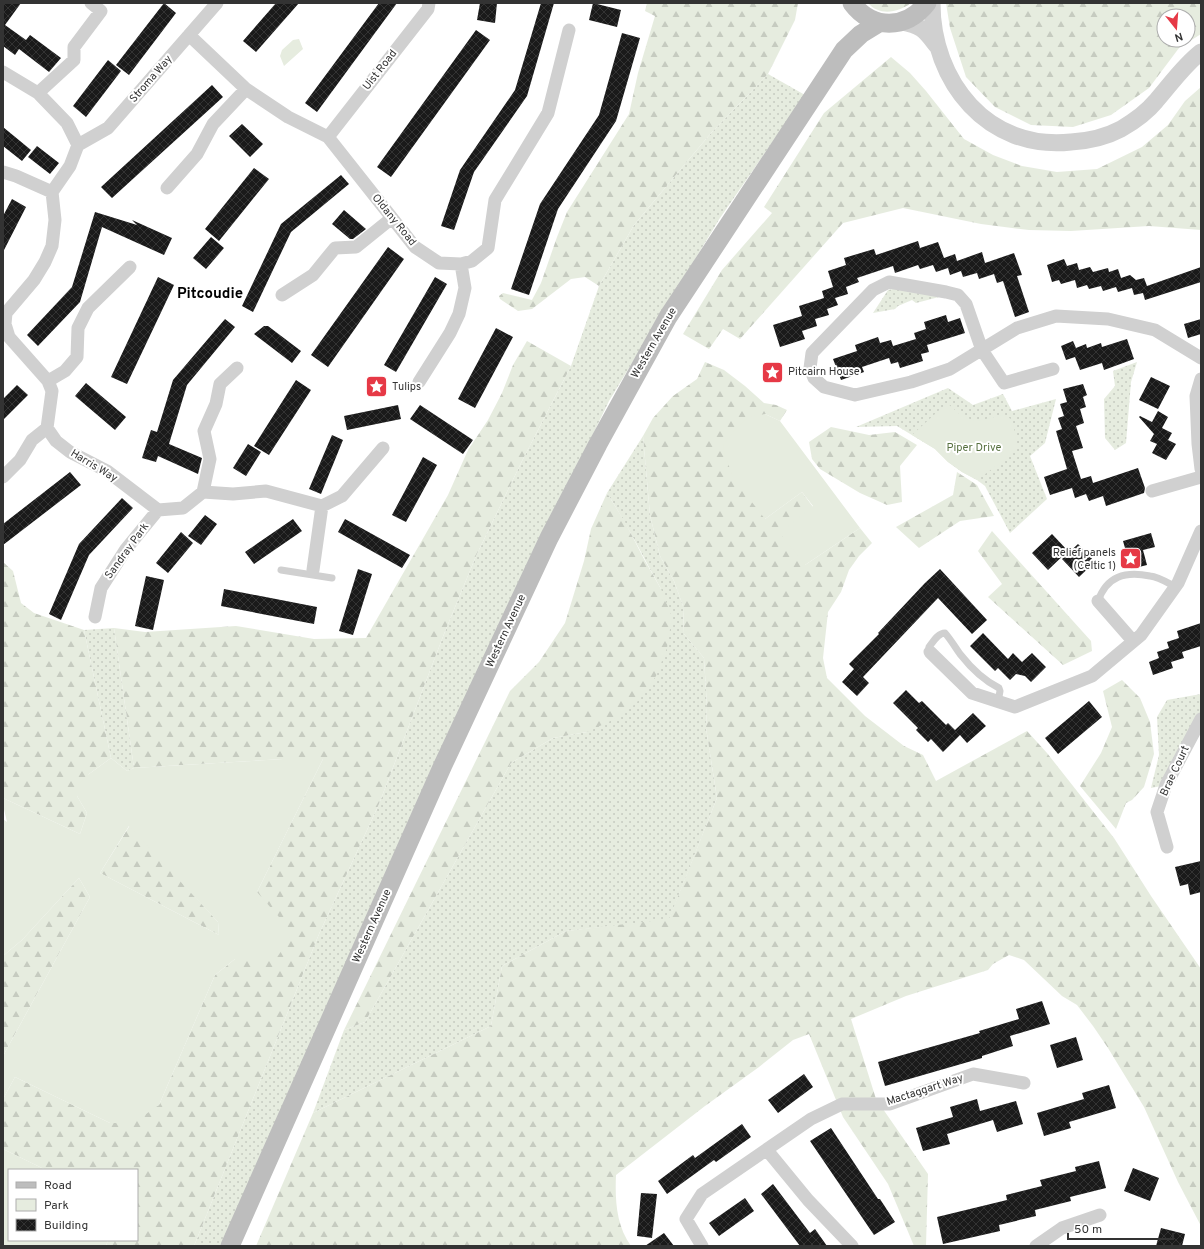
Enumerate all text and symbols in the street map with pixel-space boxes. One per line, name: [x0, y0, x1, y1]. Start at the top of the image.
north arrow: [1156, 8, 1196, 48]
text: N: [1173, 29, 1184, 44]
street label: Uist Road: [360, 47, 400, 93]
street label: Stroma Way: [127, 52, 176, 106]
street label: Oldany Road: [369, 191, 419, 249]
district label: Pitcoudie: [177, 285, 243, 304]
street label: Western Avenue: [628, 305, 680, 381]
place icon: Pitcairn House: [759, 359, 785, 385]
place label: Pitcairn House: [788, 365, 860, 379]
place icon: Tulips: [363, 374, 389, 400]
place label: Tulips: [392, 380, 421, 394]
park label: Piper Drive: [946, 441, 1002, 455]
street label: Harris Way: [68, 446, 120, 486]
street label: Sandray Park: [102, 520, 152, 582]
place label: Relief panels (Celtic 1): [1053, 546, 1116, 573]
place icon: Relief panels (Celtic 1): [1118, 546, 1144, 572]
street label: Western Avenue: [483, 592, 529, 670]
street label: Brae Court: [1157, 744, 1193, 798]
street label: Western Avenue: [349, 887, 395, 965]
street label: Mactaggart Way: [885, 1071, 965, 1109]
legend: [8, 1169, 138, 1241]
text: Road: [44, 1178, 72, 1194]
text: Park: [44, 1198, 69, 1214]
scale bar: [1068, 1215, 1173, 1241]
text: Building: [44, 1218, 88, 1234]
text: 50 m: [1074, 1222, 1102, 1238]

